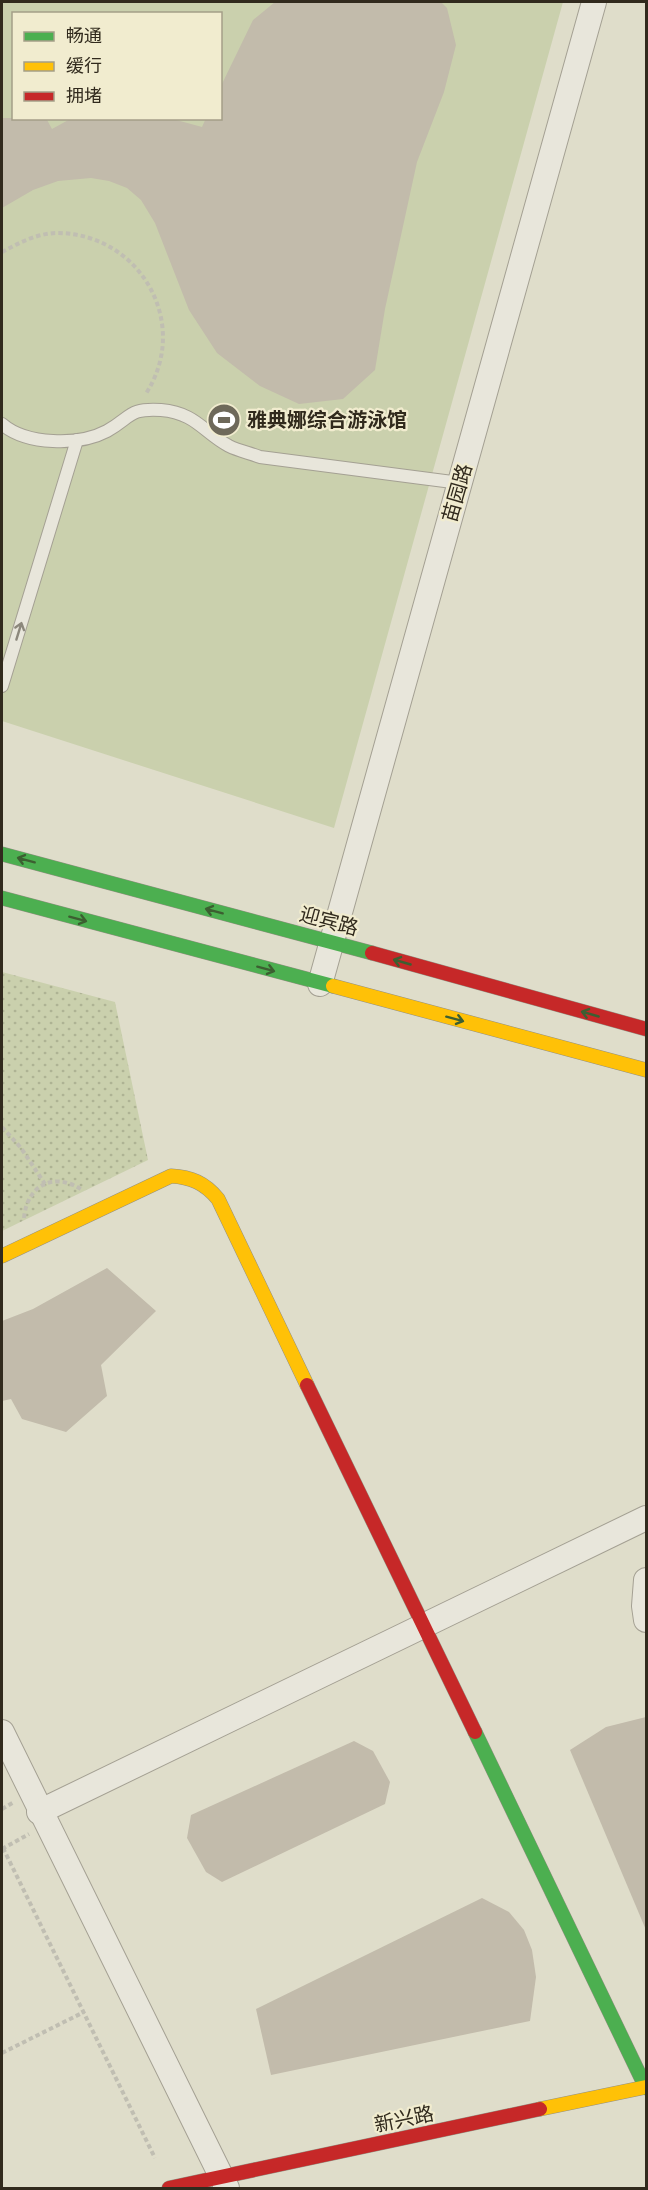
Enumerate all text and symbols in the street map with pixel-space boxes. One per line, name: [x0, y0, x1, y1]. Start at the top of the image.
legend: [12, 12, 222, 120]
text: 畅通: [66, 25, 102, 47]
text: 缓行: [66, 55, 102, 77]
text: 拥堵: [66, 85, 102, 107]
sports icon: 雅典娜综合游泳馆: [206, 402, 242, 438]
place label: 雅典娜综合游泳馆: [247, 408, 407, 432]
street label: 苗园路: [437, 461, 477, 525]
one-way arrow: [14, 622, 25, 641]
one-way arrow: [17, 854, 36, 865]
street label: 迎宾路: [297, 902, 361, 940]
one-way arrow: [205, 904, 224, 916]
one-way arrow: [68, 913, 87, 925]
one-way arrow: [393, 955, 412, 967]
one-way arrow: [257, 964, 276, 976]
one-way arrow: [581, 1008, 600, 1019]
one-way arrow: [445, 1014, 464, 1026]
street label: 新兴路: [372, 2101, 436, 2137]

